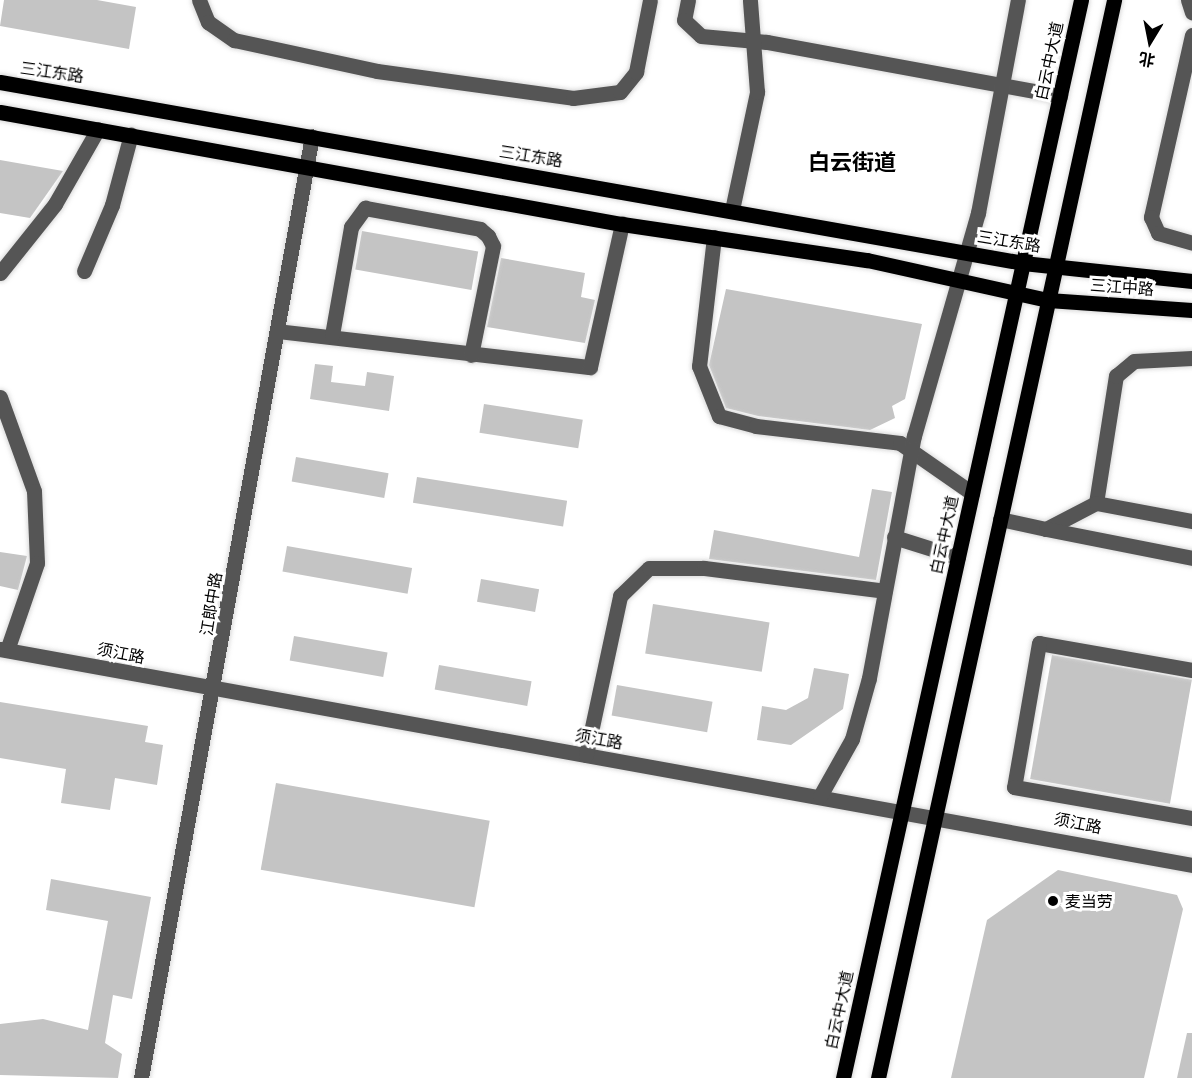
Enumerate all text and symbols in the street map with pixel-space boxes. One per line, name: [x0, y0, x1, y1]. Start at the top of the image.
north arrow: [1120, 12, 1180, 72]
street label: 白云中大道: [1031, 20, 1067, 102]
text: 北: [1137, 48, 1157, 72]
street label: 三江东路: [19, 58, 85, 86]
street label: 三江东路: [498, 142, 564, 170]
district label: 白云街道: [808, 150, 896, 176]
street label: 三江东路: [976, 227, 1042, 255]
street label: 三江中路: [1089, 275, 1155, 299]
street label: 白云中大道: [926, 494, 962, 576]
street label: 江郎中路: [197, 571, 225, 637]
street label: 须江路: [96, 639, 146, 667]
street label: 须江路: [574, 725, 624, 753]
street label: 须江路: [1053, 809, 1103, 837]
place label: 麦当劳: [1065, 891, 1113, 911]
marker: 麦当劳: [1046, 894, 1060, 908]
street label: 白云中大道: [821, 969, 857, 1051]

